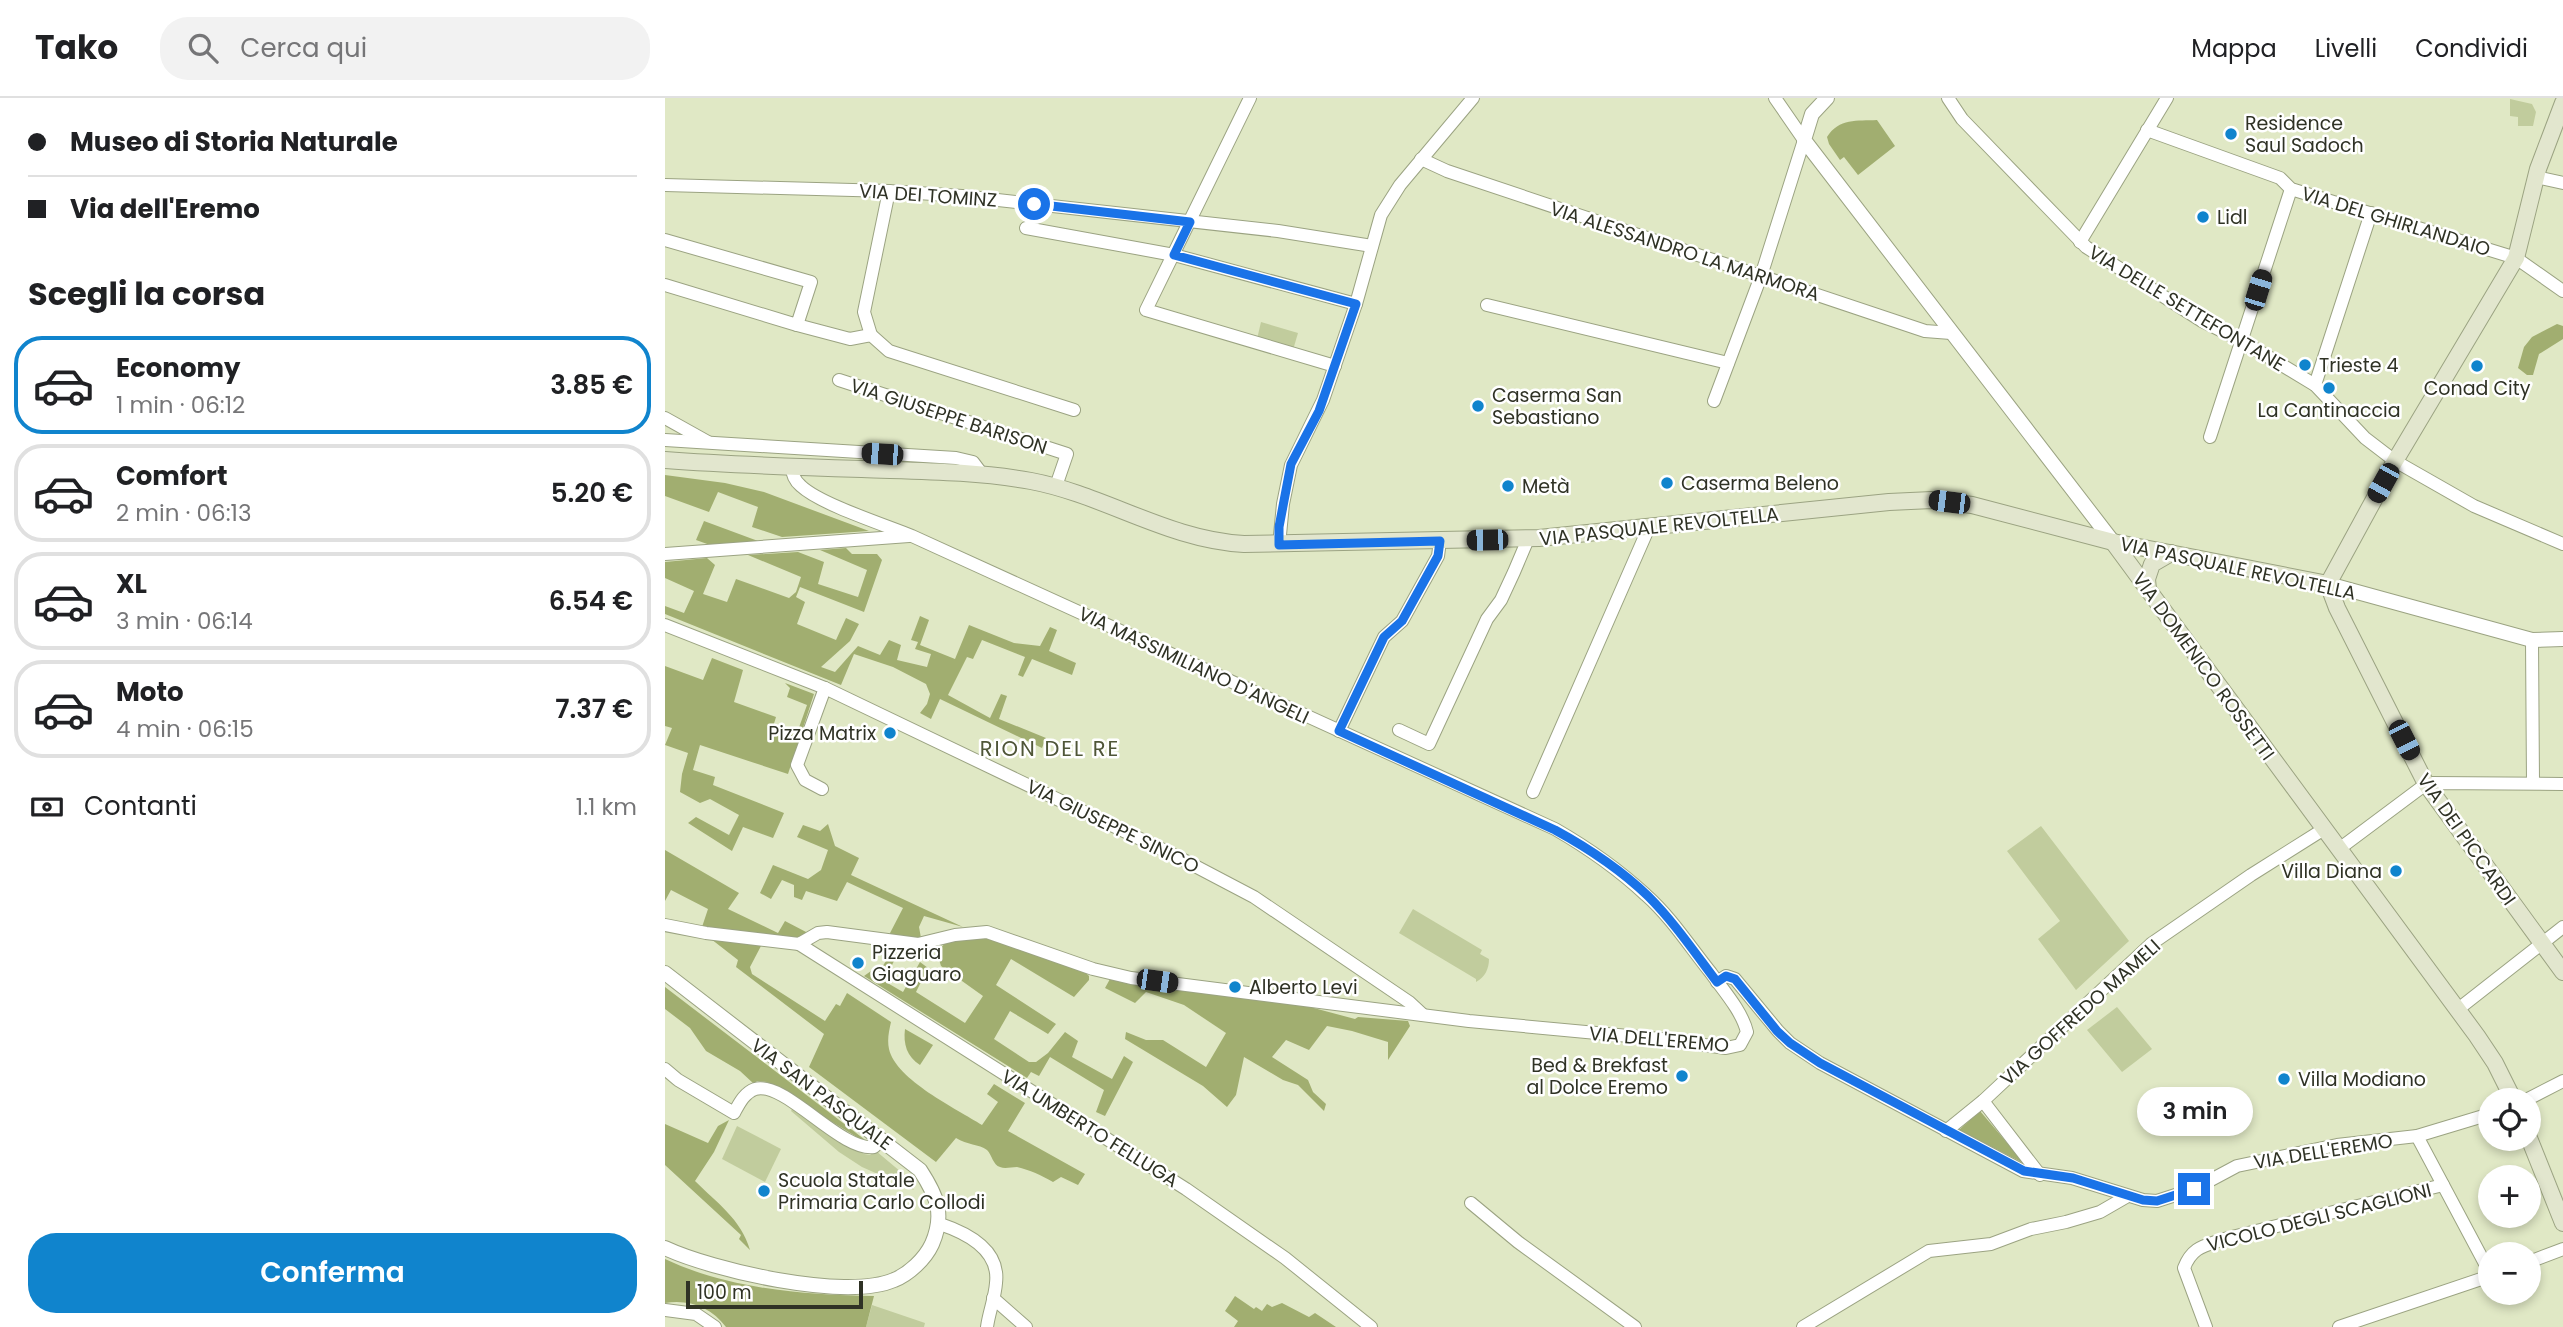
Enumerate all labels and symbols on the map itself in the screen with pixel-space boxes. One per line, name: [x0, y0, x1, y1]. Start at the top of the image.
place label: Residence Saul Sadoch: [2245, 110, 2364, 159]
marker: Residence Saul Sadoch: [2223, 126, 2239, 142]
street label: VIA DEI TOMINZ: [858, 177, 998, 214]
street label: VIA DEL GHIRLANDAIO: [2298, 180, 2494, 263]
route start: [1018, 188, 1050, 220]
street label: VIA ALESSANDRO LA MARMORA: [1547, 195, 1823, 308]
place label: Lidl: [2217, 204, 2247, 231]
marker: Lidl: [2195, 209, 2211, 225]
street label: VIA DELLE SETTEFONTANE: [2083, 239, 2290, 378]
car: [2242, 267, 2275, 313]
place label: Trieste 4: [2319, 352, 2399, 379]
marker: Trieste 4: [2297, 357, 2313, 373]
marker: Conad City: [2469, 358, 2485, 374]
street label: VIA GIUSEPPE BARISON: [847, 372, 1051, 461]
place label: Conad City: [2424, 375, 2531, 402]
marker: La Cantinaccia: [2321, 380, 2337, 396]
place label: Caserma San Sebastiano: [1492, 382, 1622, 431]
place label: La Cantinaccia: [2258, 397, 2400, 424]
marker: Caserma San Sebastiano: [1470, 398, 1486, 414]
car: [861, 442, 904, 466]
car: [2364, 460, 2403, 506]
place label: Caserma Beleno: [1681, 470, 1839, 497]
place label: Metà: [1522, 473, 1570, 500]
marker: Caserma Beleno: [1659, 475, 1675, 491]
marker: Metà: [1500, 478, 1516, 494]
car: [1927, 489, 1972, 515]
street label: VIA PASQUALE REVOLTELLA: [1538, 500, 1780, 552]
car: [1466, 529, 1509, 551]
street label: VIA PASQUALE REVOLTELLA: [2117, 530, 2359, 607]
street label: VIA DOMENICO ROSSETTI: [2126, 567, 2281, 766]
street label: VIA MASSIMILIANO D'ANGELI: [1074, 600, 1314, 731]
car: [2386, 717, 2423, 763]
place label: Pizza Matrix: [768, 720, 876, 747]
marker: Pizza Matrix: [882, 725, 898, 741]
district label: RION DEL RE: [980, 734, 1120, 763]
street label: VIA DEI PICCARDI: [2411, 768, 2522, 911]
street label: VIA GIUSEPPE SINICO: [1022, 773, 1204, 880]
place label: Villa Diana: [2281, 858, 2382, 885]
marker: Villa Diana: [2388, 863, 2404, 879]
street label: VIA GOFFREDO MAMELI: [1994, 933, 2166, 1092]
place label: Pizzeria Giaguaro: [872, 939, 961, 988]
marker: Pizzeria Giaguaro: [850, 955, 866, 971]
car: [1135, 968, 1180, 994]
place label: Alberto Levi: [1249, 974, 1358, 1001]
marker: Alberto Levi: [1227, 979, 1243, 995]
street label: VIA DELL'EREMO: [1588, 1020, 1730, 1059]
street label: VIA SAN PASQUALE: [745, 1032, 898, 1157]
place label: Bed & Brekfast al Dolce Eremo: [1526, 1052, 1668, 1101]
street label: VIA UMBERTO FELLUGA: [996, 1063, 1184, 1194]
place label: Villa Modiano: [2298, 1066, 2426, 1093]
marker: Bed & Brekfast al Dolce Eremo: [1674, 1068, 1690, 1084]
marker: Villa Modiano: [2276, 1071, 2292, 1087]
callout: 3 min: [2136, 1088, 2252, 1136]
street label: VIA DELL'EREMO: [2252, 1127, 2395, 1176]
place label: Scuola Statale Primaria Carlo Collodi: [778, 1167, 985, 1216]
route end: [2178, 1173, 2210, 1205]
street label: VICOLO DEGLI SCAGLIONI: [2204, 1177, 2434, 1258]
marker: Scuola Statale Primaria Carlo Collodi: [756, 1183, 772, 1199]
scale bar: [686, 1278, 863, 1310]

